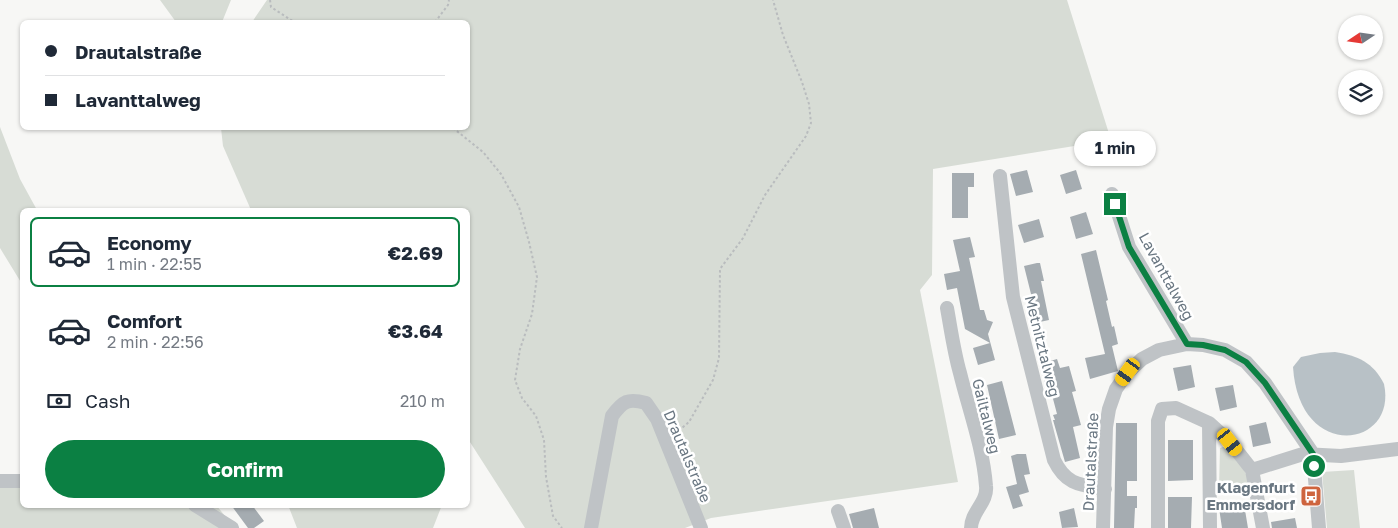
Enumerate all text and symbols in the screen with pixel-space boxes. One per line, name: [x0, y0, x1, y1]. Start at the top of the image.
north arrow: [1338, 15, 1382, 60]
map controls: [1338, 15, 1383, 115]
text: Drautalstraße: [75, 40, 202, 63]
button: layers: [1338, 70, 1383, 115]
text: Lavanttalweg: [75, 88, 201, 111]
callout: 1 min: [1074, 132, 1156, 166]
text: 1 min: [1095, 138, 1135, 158]
route end: [1104, 193, 1126, 215]
street label: Lavanttalweg: [1136, 229, 1198, 323]
icon: car: [47, 230, 92, 275]
text: Economy: [107, 231, 192, 254]
text: €2.69: [388, 241, 443, 264]
text: 1 min · 22:55: [107, 254, 202, 274]
street label: Metnitztalweg: [1022, 293, 1064, 399]
icon: car: [47, 308, 92, 353]
text: Comfort: [107, 309, 182, 332]
text: €3.64: [388, 319, 443, 342]
text: 2 min · 22:56: [107, 332, 204, 352]
car: [1113, 355, 1142, 389]
street label: Gailtalweg: [969, 377, 1005, 455]
icon: cash: [45, 387, 73, 415]
text: Cash: [85, 389, 130, 412]
text: 210 m: [400, 391, 445, 411]
street label: Drautalstraße: [660, 407, 716, 505]
street label: Drautalstraße: [1078, 412, 1102, 512]
car: [1214, 426, 1245, 458]
button: Confirm: [45, 440, 445, 498]
route start: [1303, 455, 1325, 477]
place label: Klagenfurt Emmersdorf: [1206, 478, 1296, 513]
bus stop icon: Klagenfurt Emmersdorf: [1299, 484, 1323, 508]

